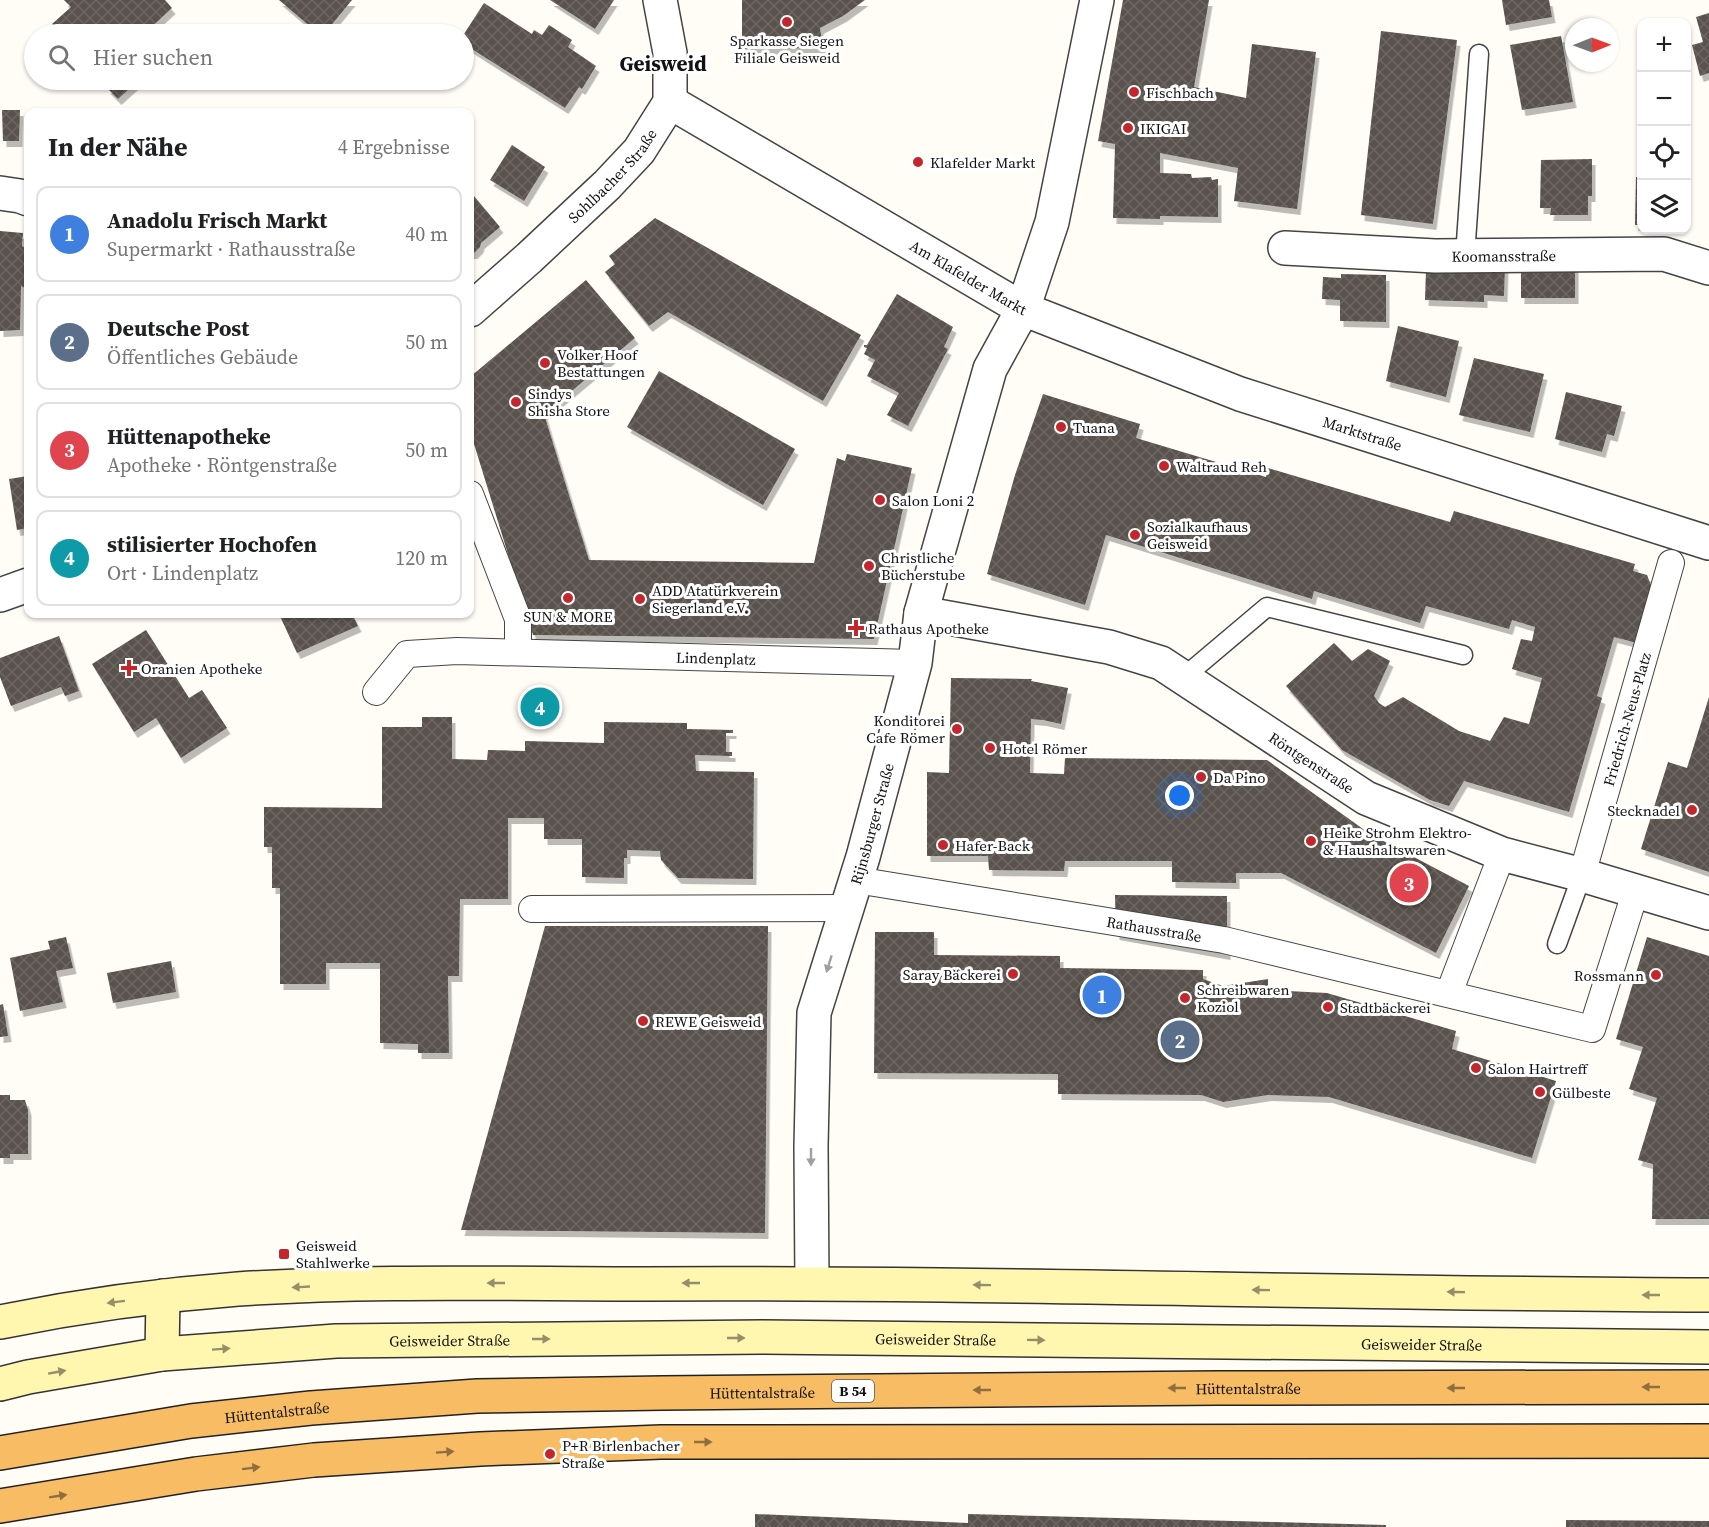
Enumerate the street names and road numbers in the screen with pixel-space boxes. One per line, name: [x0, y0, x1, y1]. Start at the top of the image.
street label: Sohlbacher Straße: [563, 124, 661, 227]
street label: Am Klafelder Markt: [906, 235, 1030, 320]
street label: Koomansstraße: [1451, 244, 1557, 266]
street label: Marktstraße: [1320, 411, 1405, 455]
street label: Lindenplatz: [676, 646, 756, 669]
street label: Friedrich-Neus-Platz: [1597, 650, 1656, 788]
street label: Röntgenstraße: [1265, 727, 1359, 798]
street label: Rijnsburger Straße: [845, 760, 898, 887]
street label: Rathausstraße: [1105, 911, 1203, 947]
street label: Geisweider Straße: [875, 1328, 997, 1350]
street label: Geisweider Straße: [389, 1329, 511, 1351]
street label: Geisweider Straße: [1361, 1333, 1483, 1355]
street label: Hüttentalstraße: [1195, 1377, 1301, 1399]
road number: B 54: [832, 1380, 874, 1402]
street label: Hüttentalstraße: [709, 1381, 815, 1403]
street label: Hüttentalstraße: [223, 1396, 331, 1428]

